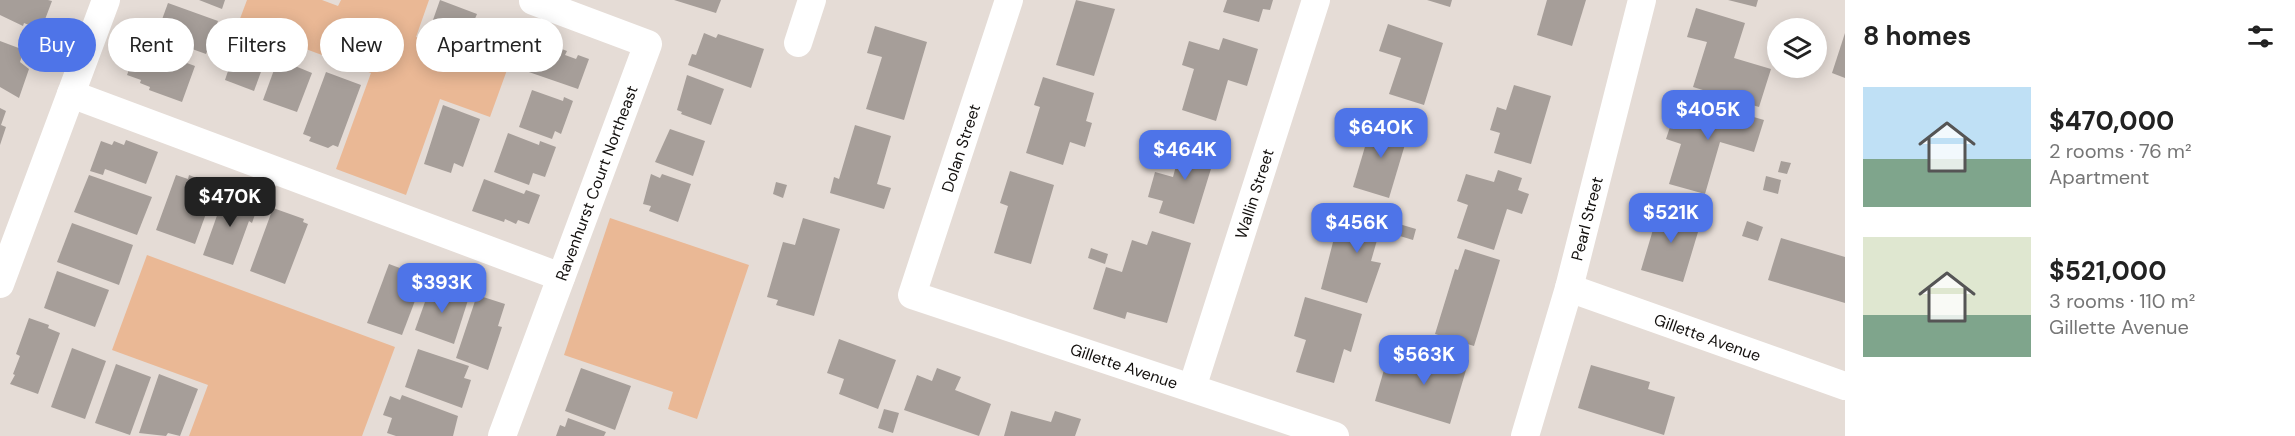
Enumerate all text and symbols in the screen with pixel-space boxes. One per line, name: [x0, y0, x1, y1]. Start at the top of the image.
chip: Buy: [18, 18, 96, 72]
chip: Rent: [108, 18, 194, 72]
chip: Filters: [206, 18, 308, 72]
chip: New: [320, 18, 404, 72]
chip: Apartment: [416, 18, 563, 72]
map controls: [1767, 18, 1827, 78]
button: layers: [1767, 18, 1827, 78]
text: 8 homes: [1863, 19, 1971, 53]
icon: filters: [2244, 20, 2277, 53]
street label: Ravenhurst Court Northeast: [550, 82, 642, 284]
pin: $405K: [1666, 90, 1750, 141]
text: $405K: [1676, 96, 1740, 122]
street label: Dolan Street: [937, 101, 985, 195]
text: $470,000: [2049, 104, 2174, 138]
pin: $640K: [1339, 108, 1423, 159]
icon: home: [1911, 111, 1983, 183]
text: $640K: [1349, 114, 1413, 140]
pin: $464K: [1143, 130, 1227, 181]
text: $464K: [1153, 136, 1217, 162]
text: 2 rooms · 76 m²: [2049, 138, 2192, 164]
street label: Wallin Street: [1230, 146, 1278, 241]
text: Apartment: [2049, 164, 2149, 190]
street label: Pearl Street: [1566, 174, 1607, 263]
pin: $470K: [188, 177, 272, 228]
text: $470K: [199, 183, 261, 209]
pin: $521K: [1629, 193, 1713, 244]
text: $521K: [1643, 199, 1699, 225]
pin: $456K: [1315, 203, 1399, 254]
text: $456K: [1325, 209, 1389, 235]
text: $521,000: [2049, 254, 2166, 288]
icon: home: [1911, 261, 1983, 333]
pin: $393K: [400, 263, 484, 314]
text: $393K: [411, 269, 473, 295]
text: 3 rooms · 110 m²: [2049, 288, 2195, 314]
street label: Gillette Avenue: [1651, 309, 1764, 366]
text: Gillette Avenue: [2049, 314, 2189, 340]
pin: $563K: [1382, 335, 1466, 386]
street label: Gillette Avenue: [1068, 338, 1180, 393]
text: $563K: [1393, 341, 1455, 367]

